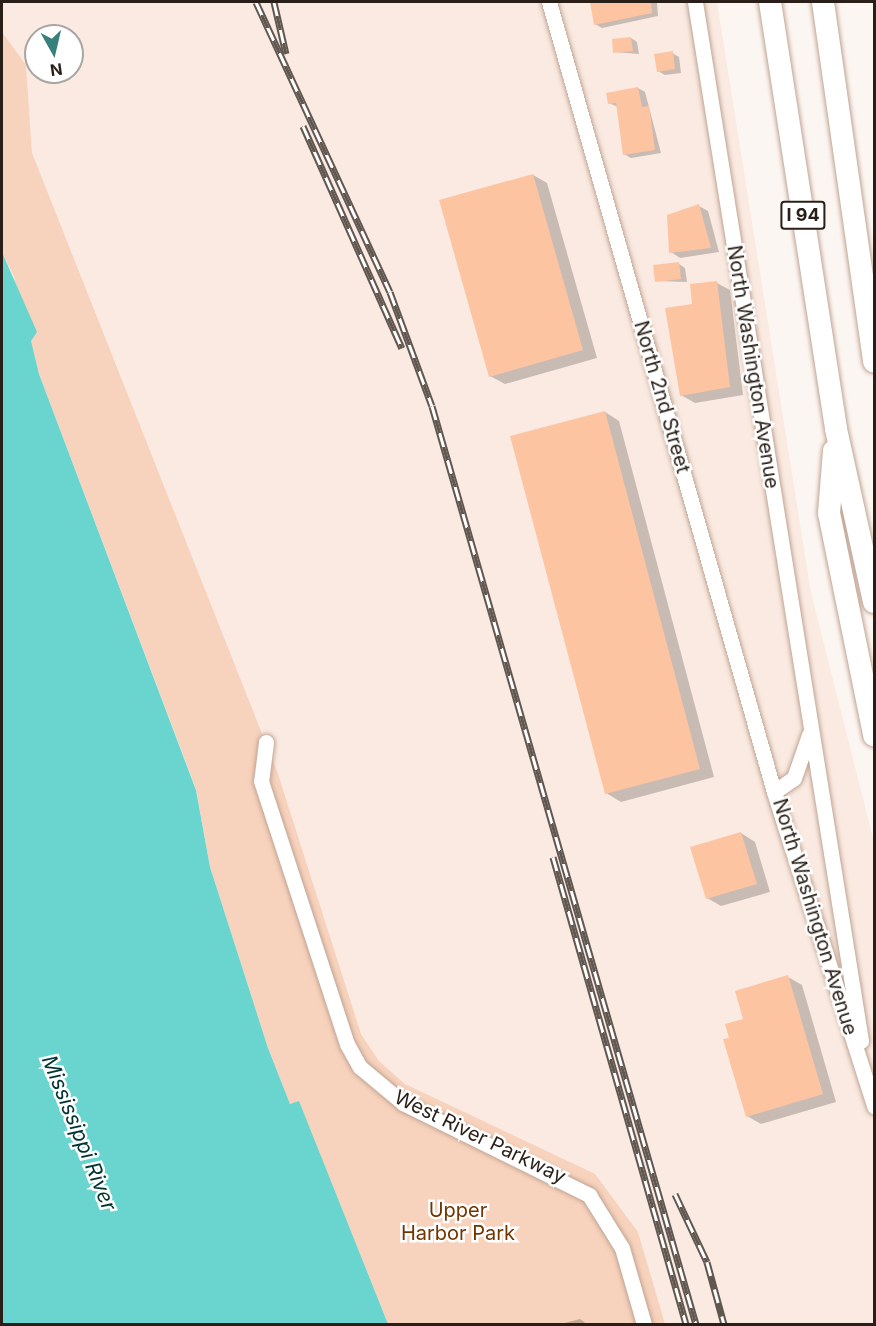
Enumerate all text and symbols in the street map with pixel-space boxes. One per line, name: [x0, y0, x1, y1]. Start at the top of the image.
north arrow: [24, 24, 84, 84]
text: N: [49, 59, 64, 81]
road number: I 94: [779, 200, 827, 230]
street label: North Washington Avenue: [722, 244, 784, 490]
street label: North 2nd Street: [629, 318, 695, 476]
street label: North Washington Avenue: [768, 796, 862, 1038]
water label: Mississippi River: [36, 1052, 122, 1214]
street label: West River Parkway: [390, 1085, 570, 1189]
park label: Upper Harbor Park: [401, 1199, 515, 1246]

